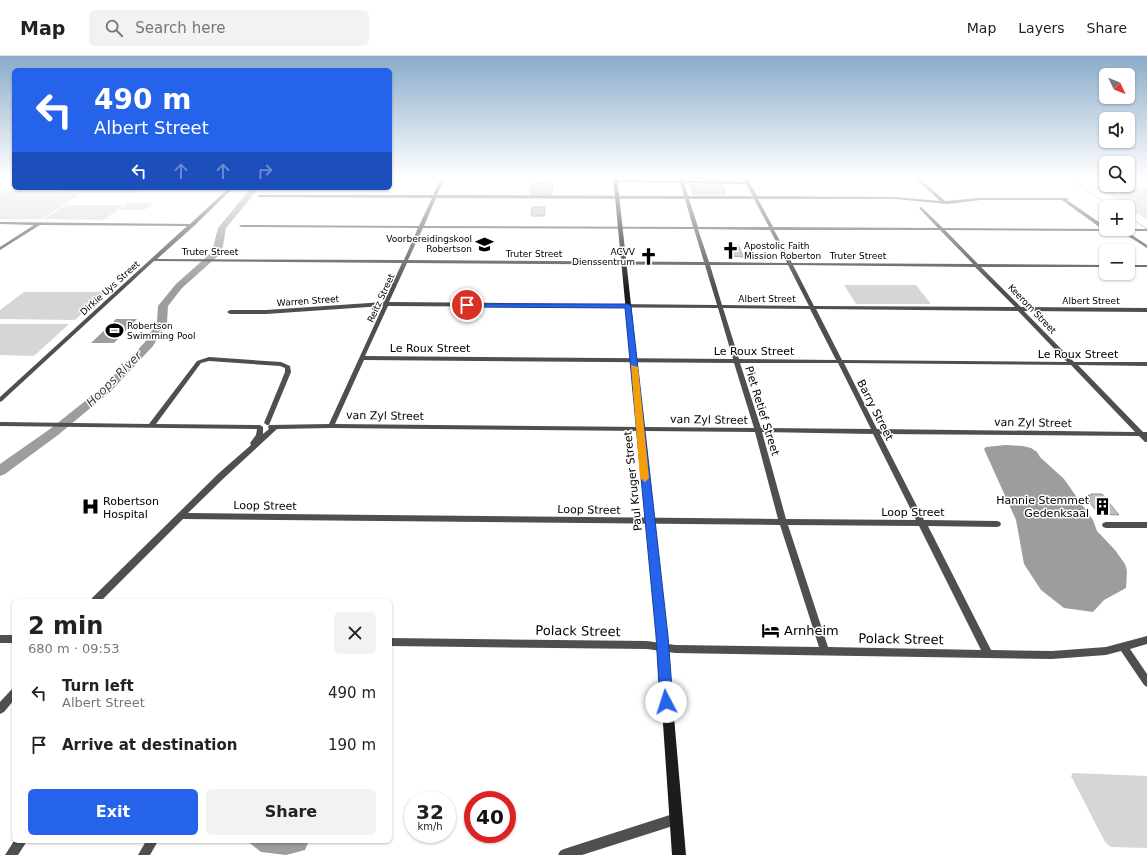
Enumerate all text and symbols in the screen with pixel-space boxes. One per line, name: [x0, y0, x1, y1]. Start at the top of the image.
search box: [89, 10, 369, 46]
text: Map: [20, 17, 65, 39]
icon: search: [103, 17, 125, 39]
text: Search here: [135, 19, 225, 37]
text: Map: [967, 20, 996, 36]
text: Layers: [1018, 20, 1065, 36]
text: Share: [1087, 20, 1127, 36]
north arrow: [1099, 68, 1135, 104]
map controls: [1099, 68, 1135, 280]
text: 490 m: [94, 83, 191, 116]
icon: left: [28, 84, 80, 136]
button: sound: [1099, 112, 1135, 148]
text: Albert Street: [94, 117, 209, 138]
button: search: [1099, 156, 1135, 192]
icon: left: [128, 160, 150, 182]
icon: ahead: [170, 160, 192, 182]
icon: ahead: [212, 160, 234, 182]
icon: right: [254, 160, 276, 182]
button: +: [1099, 200, 1135, 236]
place label: Voorbereidingskool Robertson: [386, 234, 472, 254]
school or university icon: Voorbereidingskool Robertson: [475, 234, 495, 254]
church icon: Apostolic Faith Mission Roberton: [721, 241, 741, 261]
place label: Apostolic Faith Mission Roberton: [744, 241, 821, 261]
button: −: [1099, 244, 1135, 280]
street label: Truter Street: [181, 247, 239, 257]
place label: ACVV Dienssentrum: [572, 247, 636, 267]
church icon: ACVV Dienssentrum: [638, 247, 658, 267]
street label: Truter Street: [505, 249, 563, 259]
street label: Truter Street: [829, 251, 887, 261]
street label: Dirkie Uys Street: [78, 259, 142, 317]
street label: Reitz Street: [365, 272, 397, 324]
street label: Keerom Street: [1006, 282, 1058, 336]
pin: [450, 288, 484, 322]
street label: Warren Street: [277, 294, 340, 308]
icon: arrive: [456, 294, 478, 316]
street label: Albert Street: [738, 294, 796, 304]
street label: Albert Street: [1062, 296, 1120, 306]
sports icon: Robertson Swimming Pool: [104, 321, 124, 341]
place label: Robertson Swimming Pool: [127, 321, 196, 341]
street label: Le Roux Street: [390, 342, 471, 355]
street label: Le Roux Street: [714, 345, 795, 358]
water label: Hoops River: [83, 348, 145, 410]
street label: Le Roux Street: [1038, 348, 1119, 361]
street label: Piet Retief Street: [742, 365, 782, 458]
street label: Barry Street: [854, 377, 896, 443]
street label: van Zyl Street: [346, 409, 425, 423]
street label: van Zyl Street: [670, 413, 749, 427]
street label: van Zyl Street: [994, 416, 1073, 430]
street label: Paul Kruger Street: [621, 430, 645, 532]
place label: Hannie Stemmet Gedenksaal: [996, 494, 1090, 520]
place label: Robertson Hospital: [103, 495, 159, 521]
building icon: Hannie Stemmet Gedenksaal: [1092, 496, 1112, 516]
hospital icon: Robertson Hospital: [80, 497, 100, 517]
street label: Loop Street: [233, 499, 297, 513]
street label: Loop Street: [557, 503, 621, 517]
street label: Loop Street: [881, 506, 945, 519]
text: 2 min: [28, 612, 103, 640]
button: close: [334, 612, 376, 654]
hotel icon: Arnheim: [761, 620, 781, 640]
street label: Polack Street: [535, 623, 621, 639]
place label: Arnheim: [784, 623, 839, 638]
street label: Polack Street: [858, 631, 944, 647]
text: 680 m · 09:53: [28, 641, 119, 656]
text: Turn left: [62, 677, 134, 695]
position arrow: [645, 681, 687, 723]
icon: left: [28, 682, 50, 704]
text: 490 m: [328, 684, 376, 702]
text: Albert Street: [62, 695, 145, 710]
icon: arrive: [28, 734, 50, 756]
text: Arrive at destination: [62, 736, 237, 754]
text: 190 m: [328, 736, 376, 754]
button: Exit: [28, 789, 198, 835]
button: Share: [206, 789, 376, 835]
speed limit sign: 40: [464, 791, 516, 843]
text: 32: [416, 800, 444, 824]
text: km/h: [417, 821, 443, 832]

